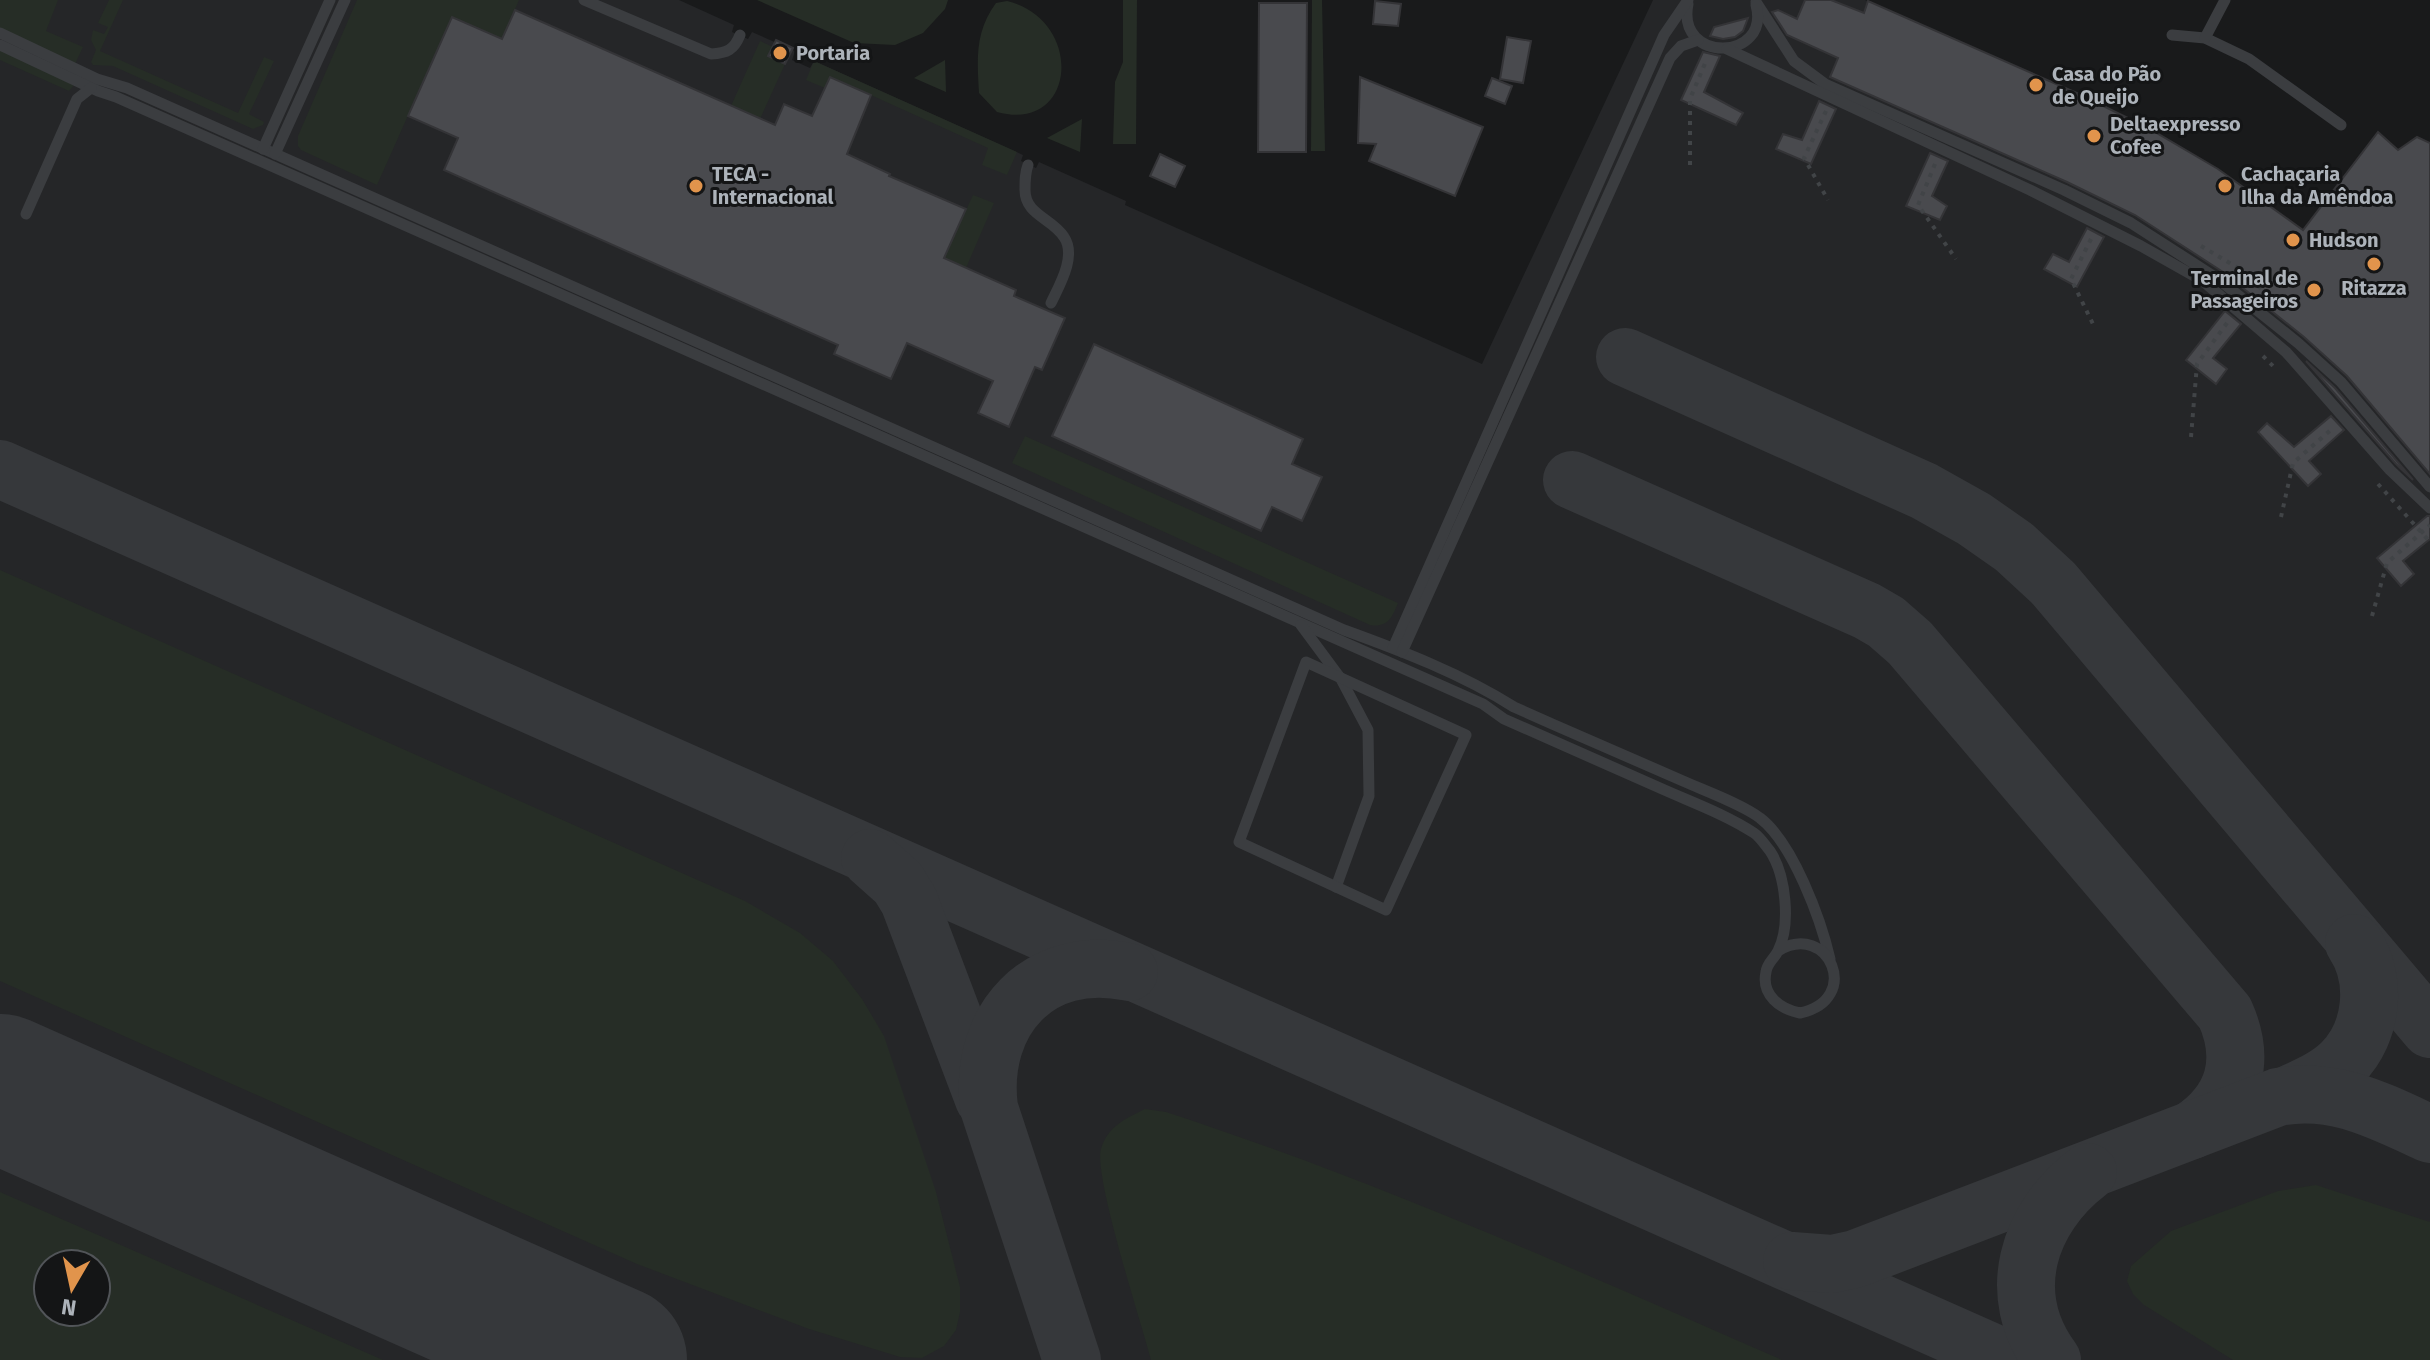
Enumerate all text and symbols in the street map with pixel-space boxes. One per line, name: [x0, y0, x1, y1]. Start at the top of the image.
place label: Portaria: [796, 41, 870, 65]
marker: Portaria: [771, 44, 789, 62]
place label: Casa do Pão de Queijo: [2052, 62, 2162, 109]
marker: Casa do Pão de Queijo: [2027, 76, 2045, 94]
place label: Deltaexpresso Cofee: [2110, 112, 2241, 159]
marker: Deltaexpresso Cofee: [2085, 127, 2103, 145]
place label: TECA - Internacional: [712, 162, 834, 209]
place label: Cachaçaria Ilha da Amêndoa: [2241, 162, 2393, 209]
marker: TECA - Internacional: [687, 177, 705, 195]
marker: Cachaçaria Ilha da Amêndoa: [2216, 177, 2234, 195]
place label: Hudson: [2309, 228, 2379, 252]
marker: Hudson: [2284, 231, 2302, 249]
marker: Ritazza: [2365, 255, 2383, 273]
place label: Terminal de Passageiros: [2191, 266, 2298, 313]
place label: Ritazza: [2341, 276, 2407, 300]
marker: Terminal de Passageiros: [2305, 281, 2323, 299]
north arrow: [32, 1248, 112, 1328]
text: N: [60, 1293, 78, 1322]

